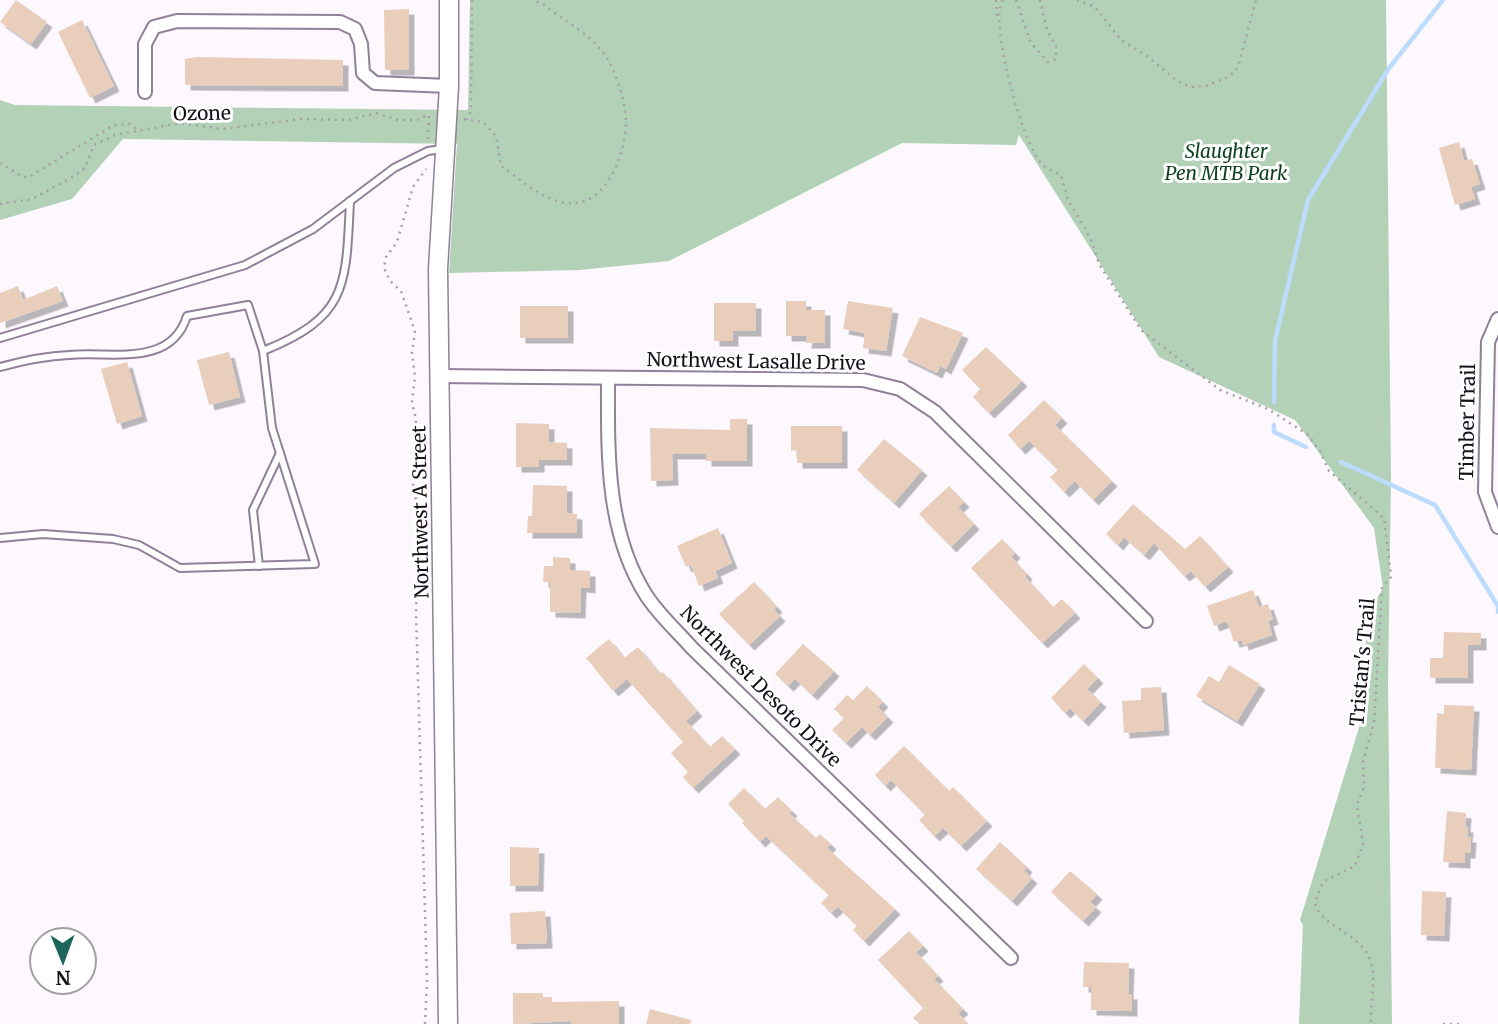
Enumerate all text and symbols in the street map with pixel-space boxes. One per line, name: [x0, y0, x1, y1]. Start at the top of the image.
street label: Ozone: [173, 100, 231, 126]
park label: Slaughter Pen MTB Park: [1165, 139, 1288, 185]
street label: Northwest Lasalle Drive: [646, 347, 866, 375]
street label: Timber Trail: [1454, 363, 1480, 481]
street label: Northwest A Street: [406, 425, 434, 599]
street label: Tristan's Trail: [1344, 597, 1380, 727]
street label: Northwest Desoto Drive: [675, 600, 847, 772]
north arrow: [28, 926, 98, 996]
text: N: [56, 966, 71, 990]

